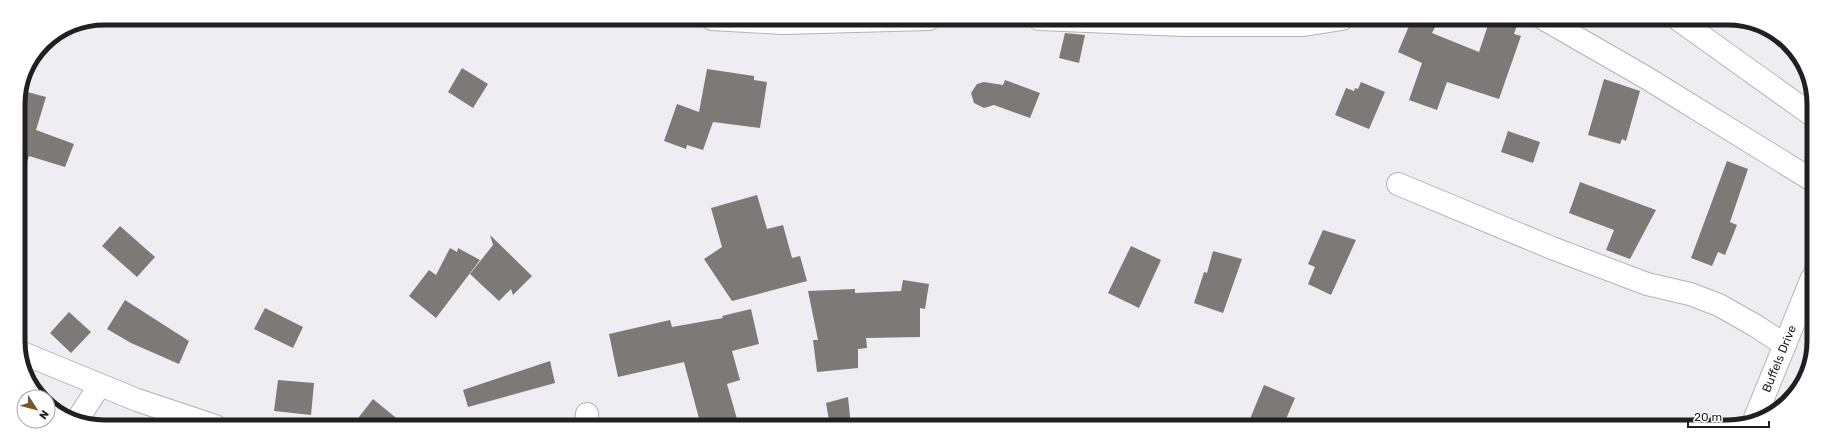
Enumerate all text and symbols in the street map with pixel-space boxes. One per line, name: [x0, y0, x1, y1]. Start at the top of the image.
street label: Buffels Drive: [1759, 323, 1799, 394]
north arrow: [16, 389, 56, 429]
scale bar: [1688, 403, 1769, 429]
text: N: [36, 408, 51, 422]
text: 20 m: [1694, 410, 1722, 424]

